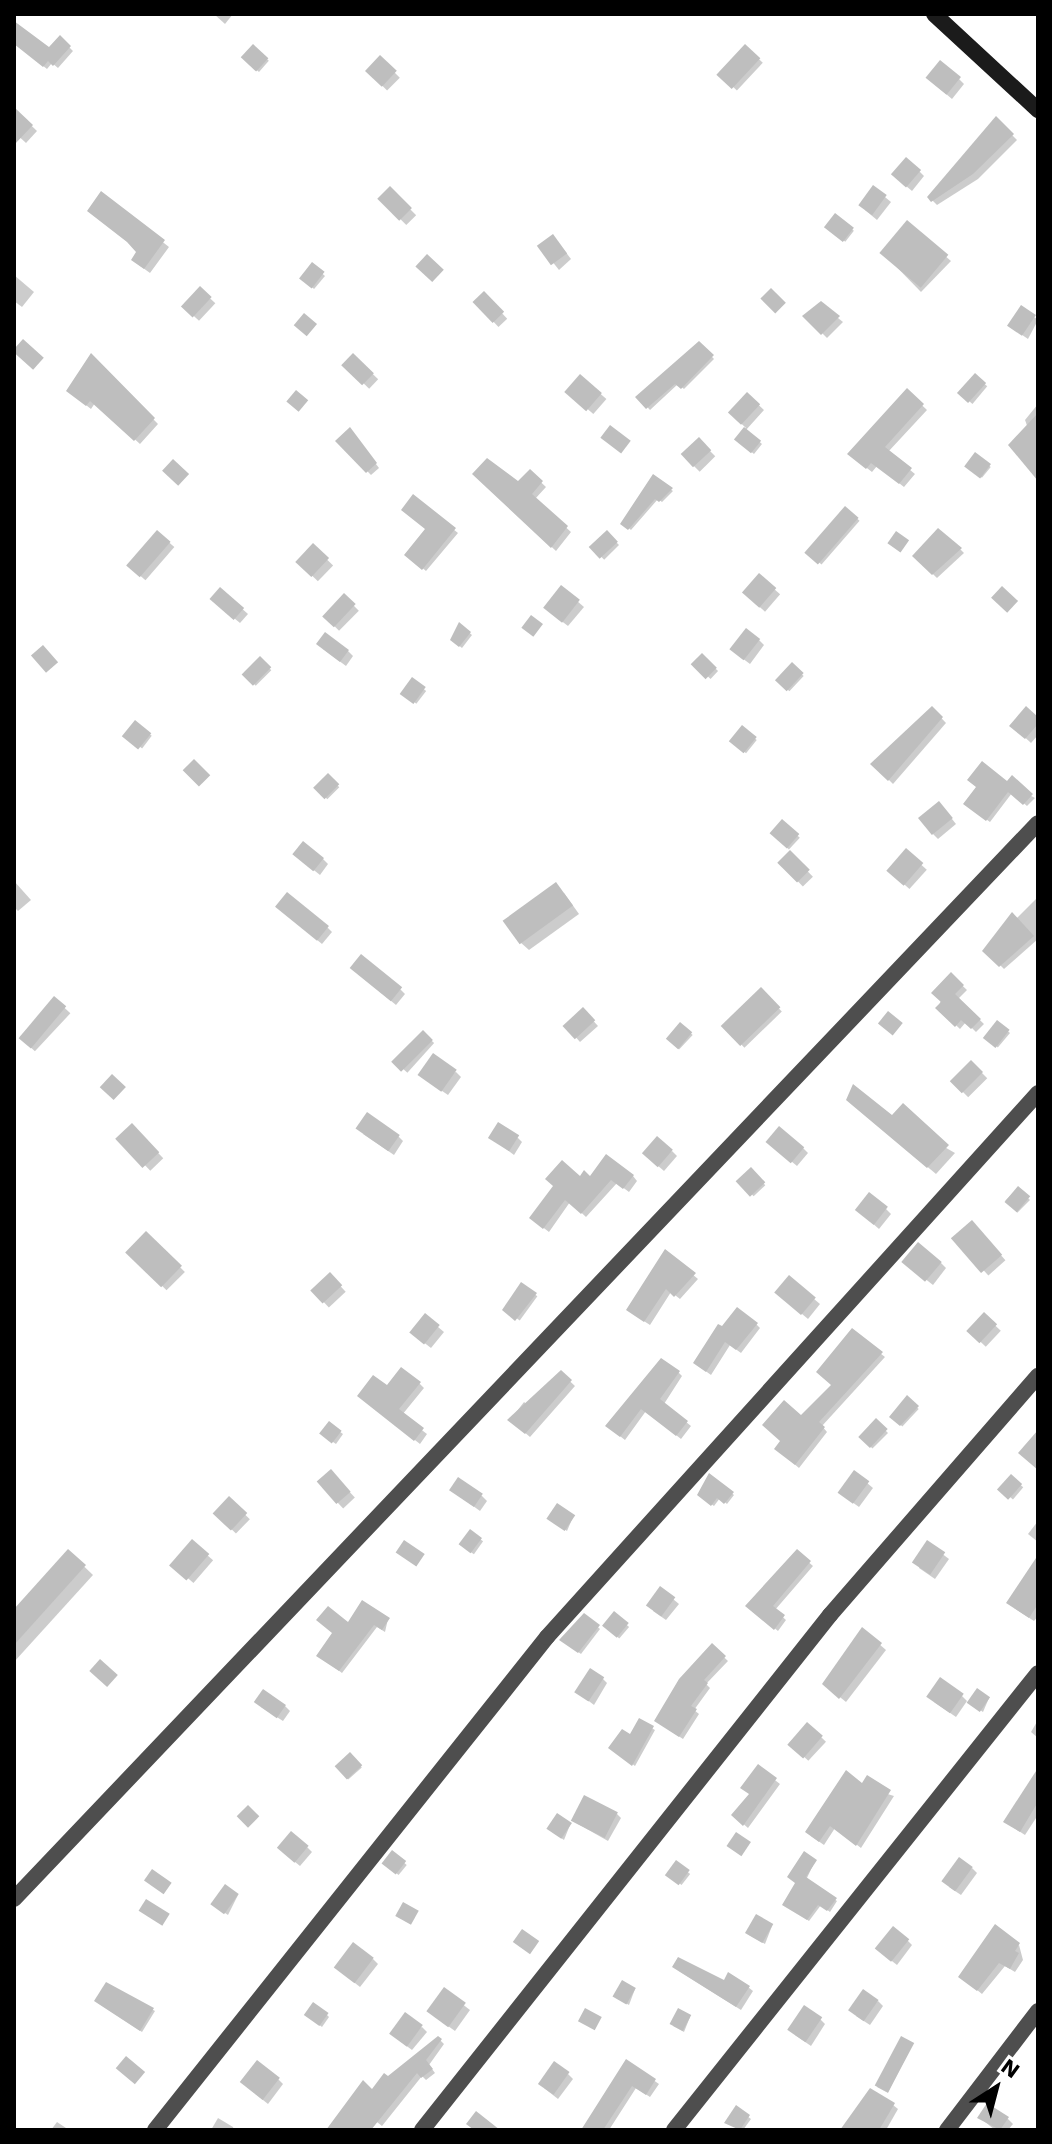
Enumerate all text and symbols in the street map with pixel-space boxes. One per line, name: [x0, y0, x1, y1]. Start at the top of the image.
north arrow: [956, 2048, 1036, 2128]
text: N: [996, 2053, 1024, 2083]

